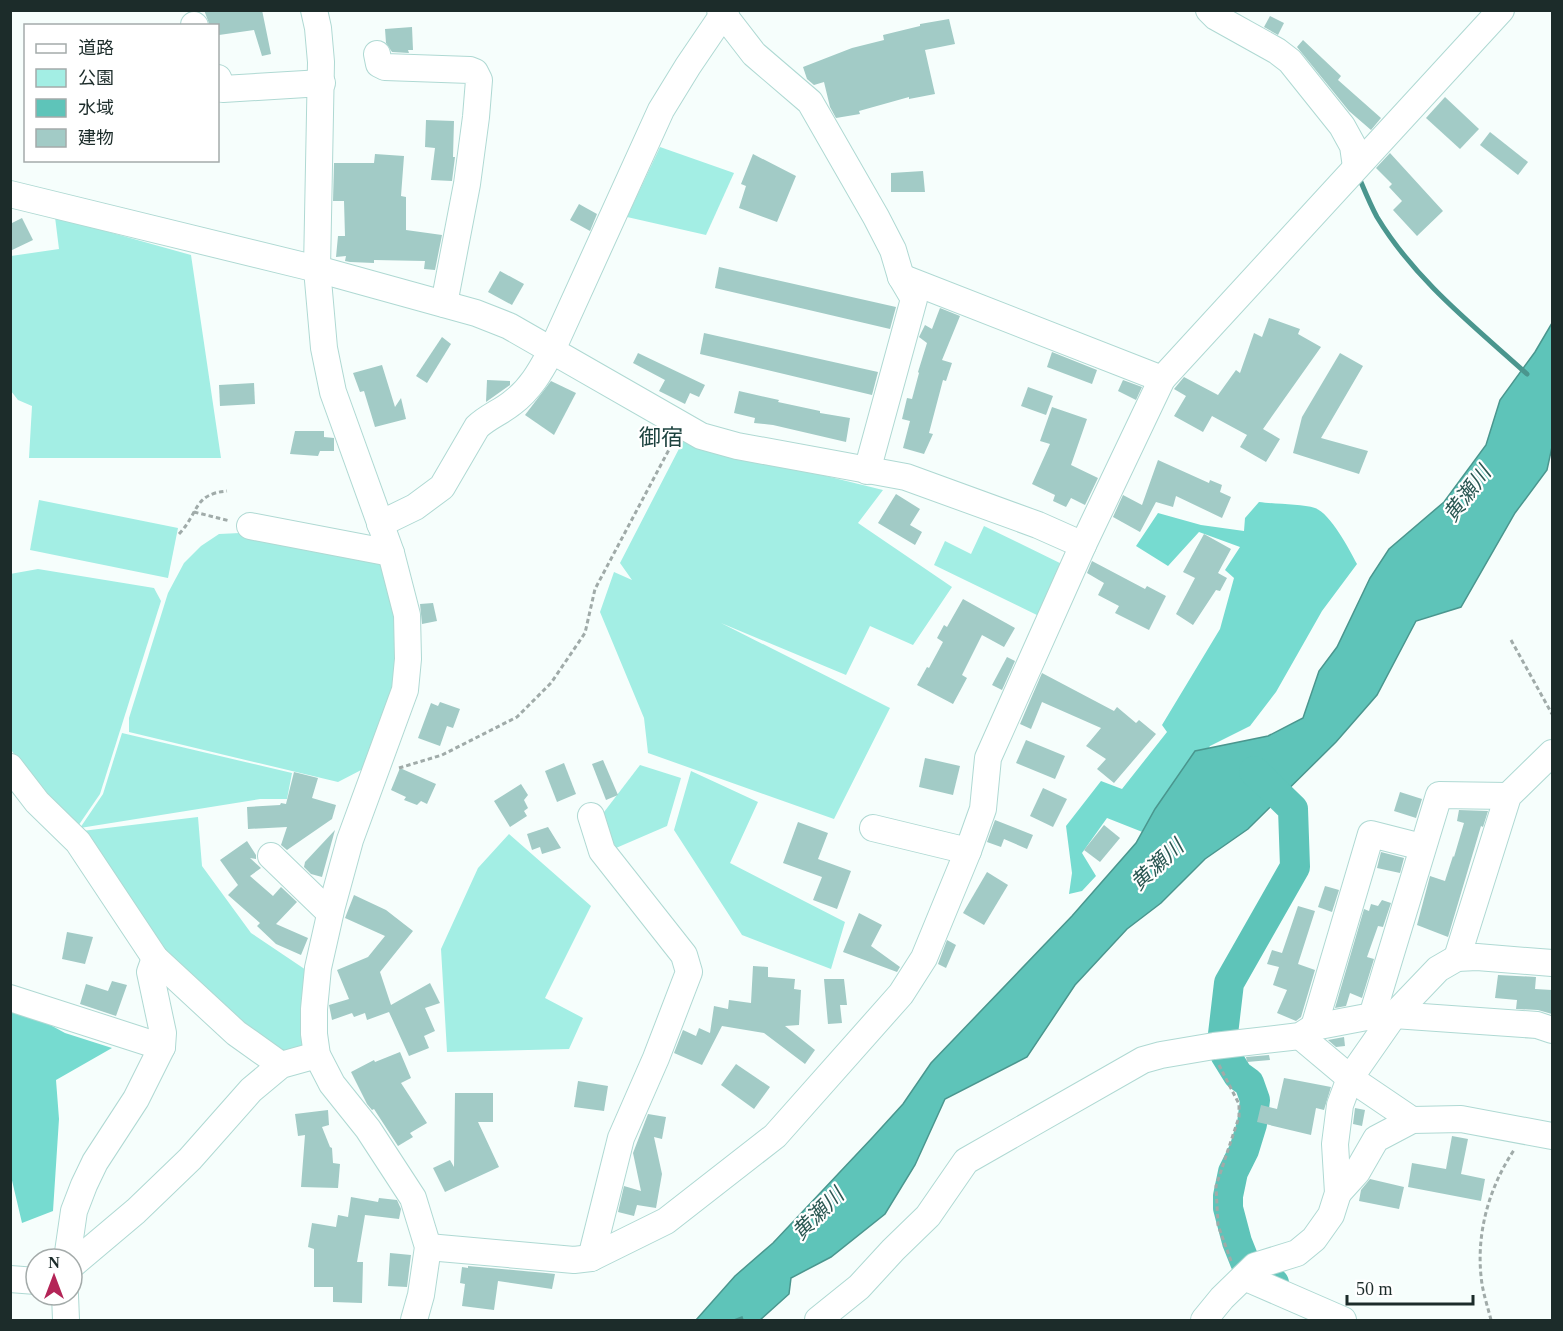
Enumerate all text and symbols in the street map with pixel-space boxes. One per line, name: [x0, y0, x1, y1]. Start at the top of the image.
legend: [24, 24, 219, 162]
text: 道路: [78, 38, 114, 58]
text: 公園: [78, 68, 114, 88]
text: 水域: [78, 98, 114, 118]
text: 建物: [78, 128, 114, 148]
district label: 御宿: [639, 425, 683, 450]
water label: 黄瀬川: [1438, 460, 1497, 526]
water label: 黄瀬川: [1126, 833, 1190, 895]
water label: 黄瀬川: [787, 1182, 850, 1245]
north arrow: [24, 1247, 84, 1307]
text: N: [48, 1254, 60, 1271]
scale bar: [1347, 1268, 1473, 1306]
text: 50 m: [1356, 1279, 1393, 1299]

